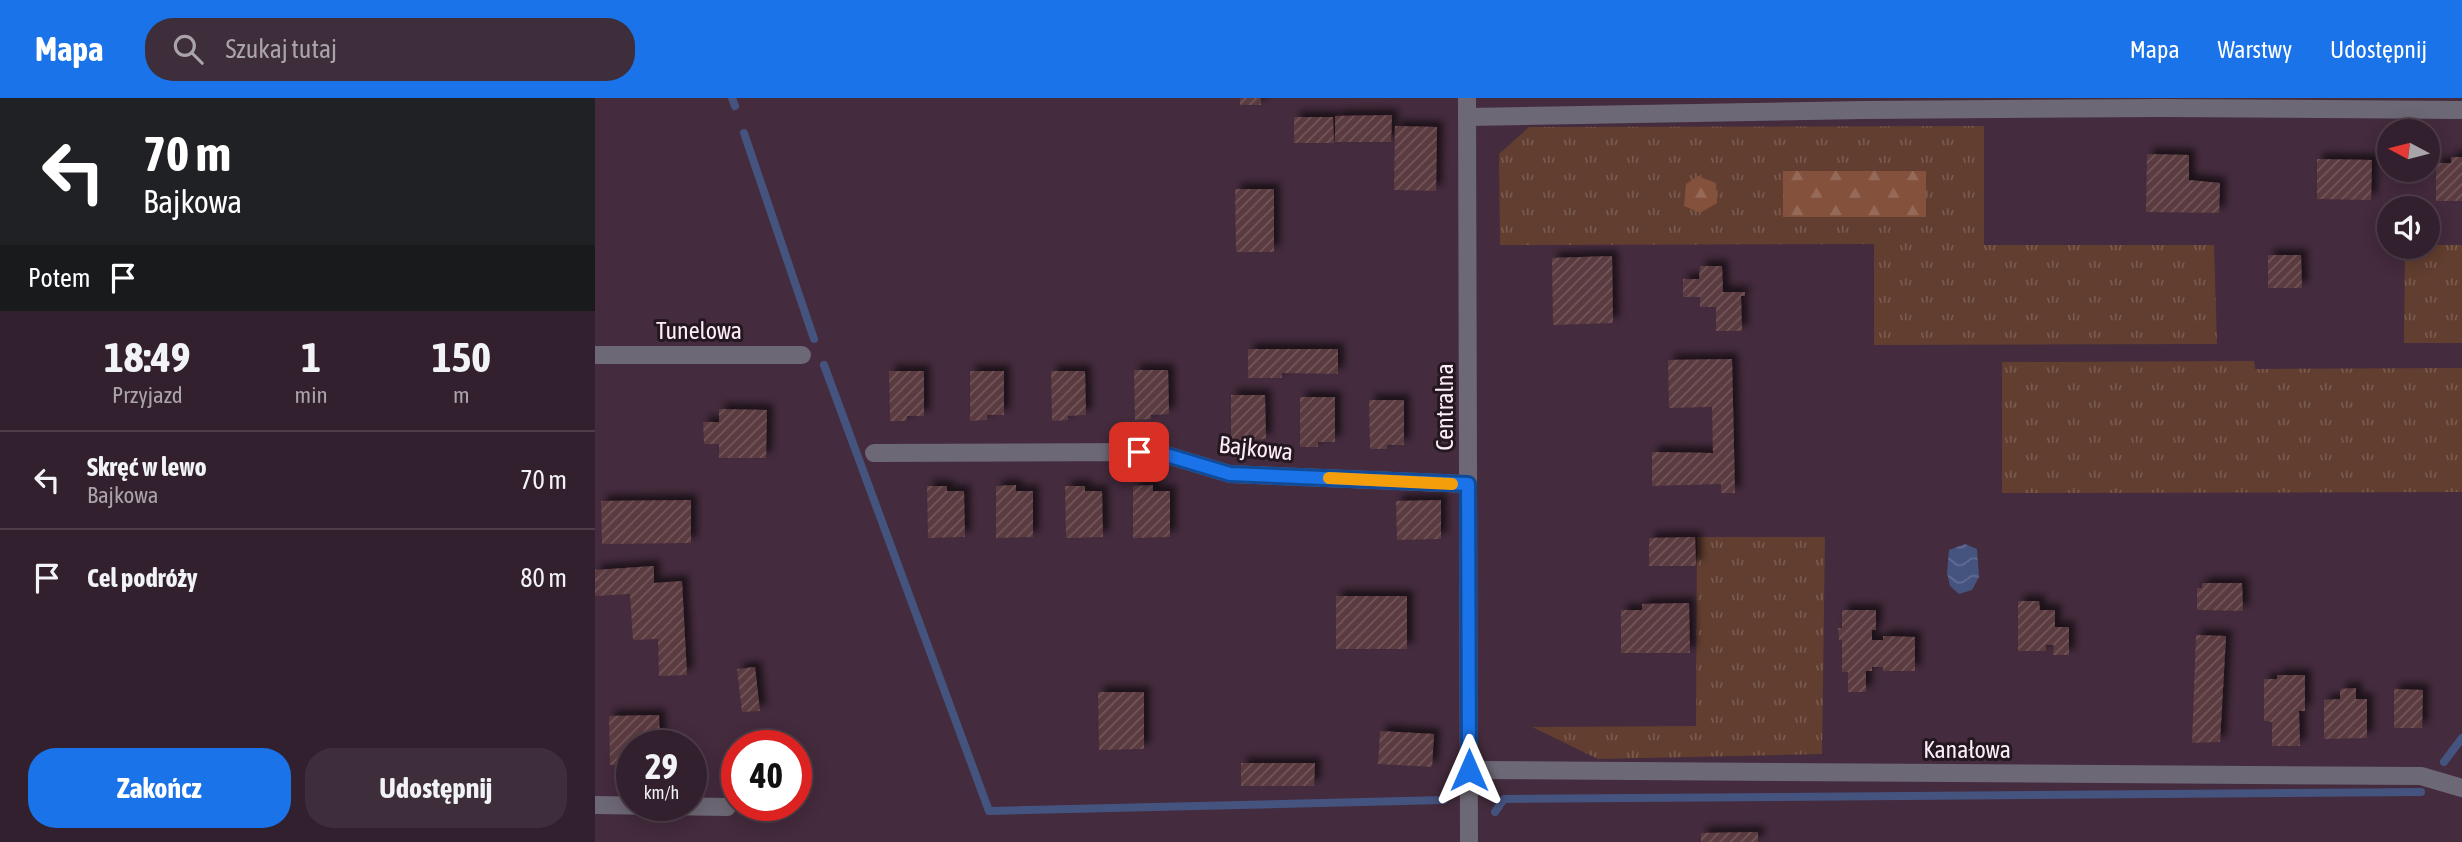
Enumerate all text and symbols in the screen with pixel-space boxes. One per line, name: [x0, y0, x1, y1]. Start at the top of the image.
search box: [145, 18, 635, 81]
text: Mapa: [35, 30, 103, 68]
icon: search: [169, 30, 207, 68]
text: Szukaj tutaj: [225, 34, 337, 64]
text: Mapa: [2130, 36, 2180, 63]
text: Warstwy: [2218, 36, 2292, 63]
text: Udostępnij: [2330, 36, 2427, 63]
north arrow: [2377, 119, 2439, 182]
map controls: [2377, 119, 2440, 259]
text: 70 m: [143, 125, 231, 181]
icon: left: [28, 126, 119, 217]
text: Bajkowa: [143, 183, 242, 220]
button: sound: [2377, 196, 2440, 259]
icon: arrive: [104, 259, 142, 297]
text: Potem: [28, 263, 90, 293]
street label: Tunelowa: [656, 317, 742, 344]
text: 18:49: [104, 333, 191, 381]
text: 1: [301, 333, 321, 381]
text: 150: [432, 333, 491, 381]
street label: Centralna: [1431, 363, 1458, 451]
text: Przyjazd: [112, 382, 183, 408]
text: min: [295, 382, 328, 408]
text: m: [453, 382, 470, 408]
pin: [1109, 422, 1169, 482]
street label: Bajkowa: [1218, 431, 1294, 465]
icon: arrive: [1120, 433, 1158, 471]
text: Skręć w lewo: [87, 452, 207, 482]
icon: left: [28, 461, 66, 499]
text: 70 m: [520, 465, 567, 495]
text: Bajkowa: [87, 482, 158, 508]
icon: arrive: [28, 559, 66, 597]
text: Cel podróży: [87, 563, 198, 593]
text: 80 m: [520, 563, 567, 593]
speed limit sign: 40: [721, 730, 812, 821]
position arrow: [1432, 733, 1506, 807]
street label: Kanałowa: [1923, 736, 2011, 763]
text: 29: [645, 746, 678, 786]
button: Zakończ: [28, 748, 291, 828]
button: Udostępnij: [305, 748, 567, 828]
text: km/h: [644, 782, 679, 803]

